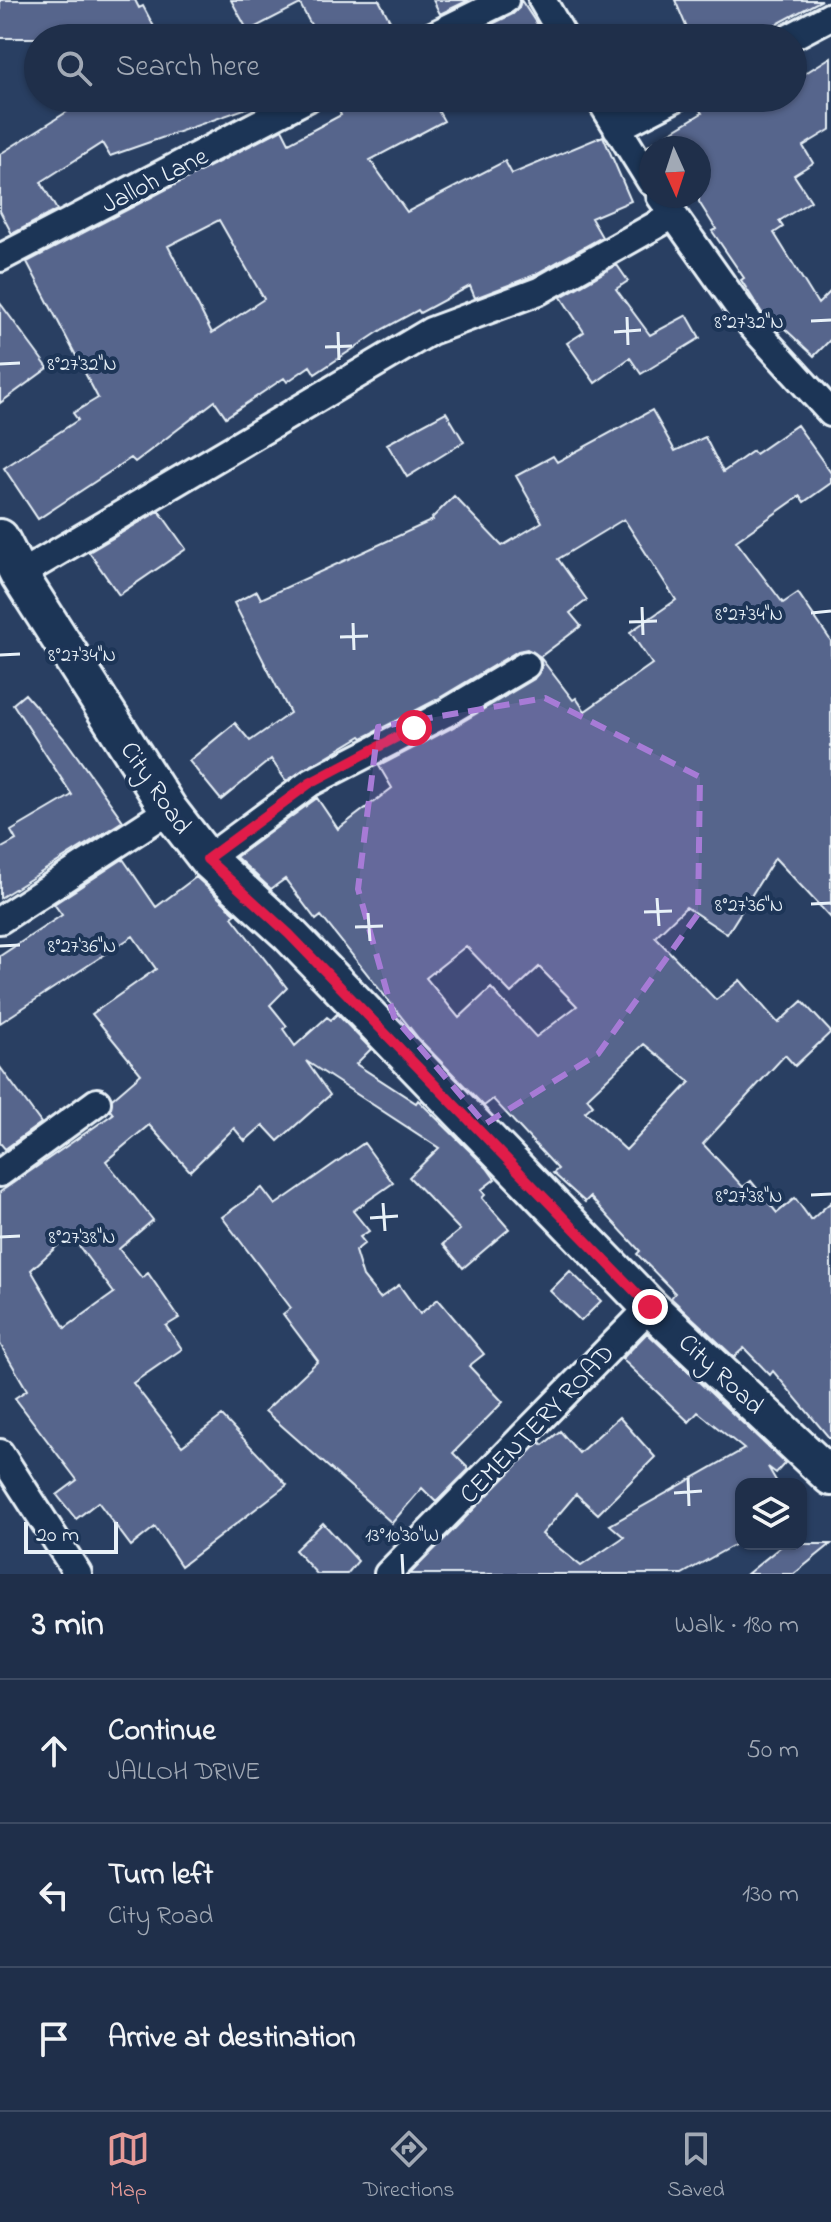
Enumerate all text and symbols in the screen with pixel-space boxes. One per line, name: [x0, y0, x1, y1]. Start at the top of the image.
search box: [24, 24, 807, 112]
icon: search: [52, 46, 96, 90]
text: Search here: [116, 46, 260, 90]
north arrow: [639, 136, 711, 208]
street label: Jalloh Lane: [95, 138, 216, 225]
text: 8°27'32"N: [714, 309, 784, 338]
text: 8°27'32"N: [47, 351, 117, 380]
text: 8°27'34"N: [715, 601, 783, 630]
text: 8°27'34"N: [48, 642, 116, 671]
route start: [396, 710, 432, 746]
street label: City Road: [109, 734, 200, 843]
text: 8°27'36"N: [715, 892, 783, 921]
text: 8°27'36"N: [48, 933, 116, 962]
text: 8°27'38"N: [715, 1183, 783, 1212]
text: 8°27'38"N: [48, 1224, 116, 1253]
route end: [632, 1289, 668, 1325]
street label: City Road: [669, 1325, 772, 1425]
street label: CEMENTERY ROAD: [452, 1337, 625, 1514]
map controls: [735, 1478, 807, 1550]
button: layers: [735, 1478, 807, 1550]
scale bar: [24, 1518, 118, 1554]
text: 20 m: [36, 1520, 79, 1552]
text: 13°10'30"W: [365, 1522, 439, 1551]
text: 3 min: [32, 1601, 104, 1651]
text: Walk · 180 m: [675, 1607, 799, 1645]
text: Continue: [108, 1710, 216, 1754]
icon: ahead: [32, 1729, 76, 1773]
text: 50 m: [746, 1732, 799, 1770]
text: JALLOH DRIVE: [108, 1754, 261, 1792]
text: Turn left: [108, 1854, 213, 1898]
icon: left: [32, 1873, 76, 1917]
text: 130 m: [742, 1876, 799, 1914]
text: City Road: [108, 1898, 213, 1936]
icon: arrive: [32, 2017, 76, 2061]
text: Arrive at destination: [108, 2017, 356, 2061]
tab: Map: [106, 2127, 150, 2207]
tab: Directions: [363, 2127, 454, 2207]
tab: Saved: [667, 2127, 725, 2207]

